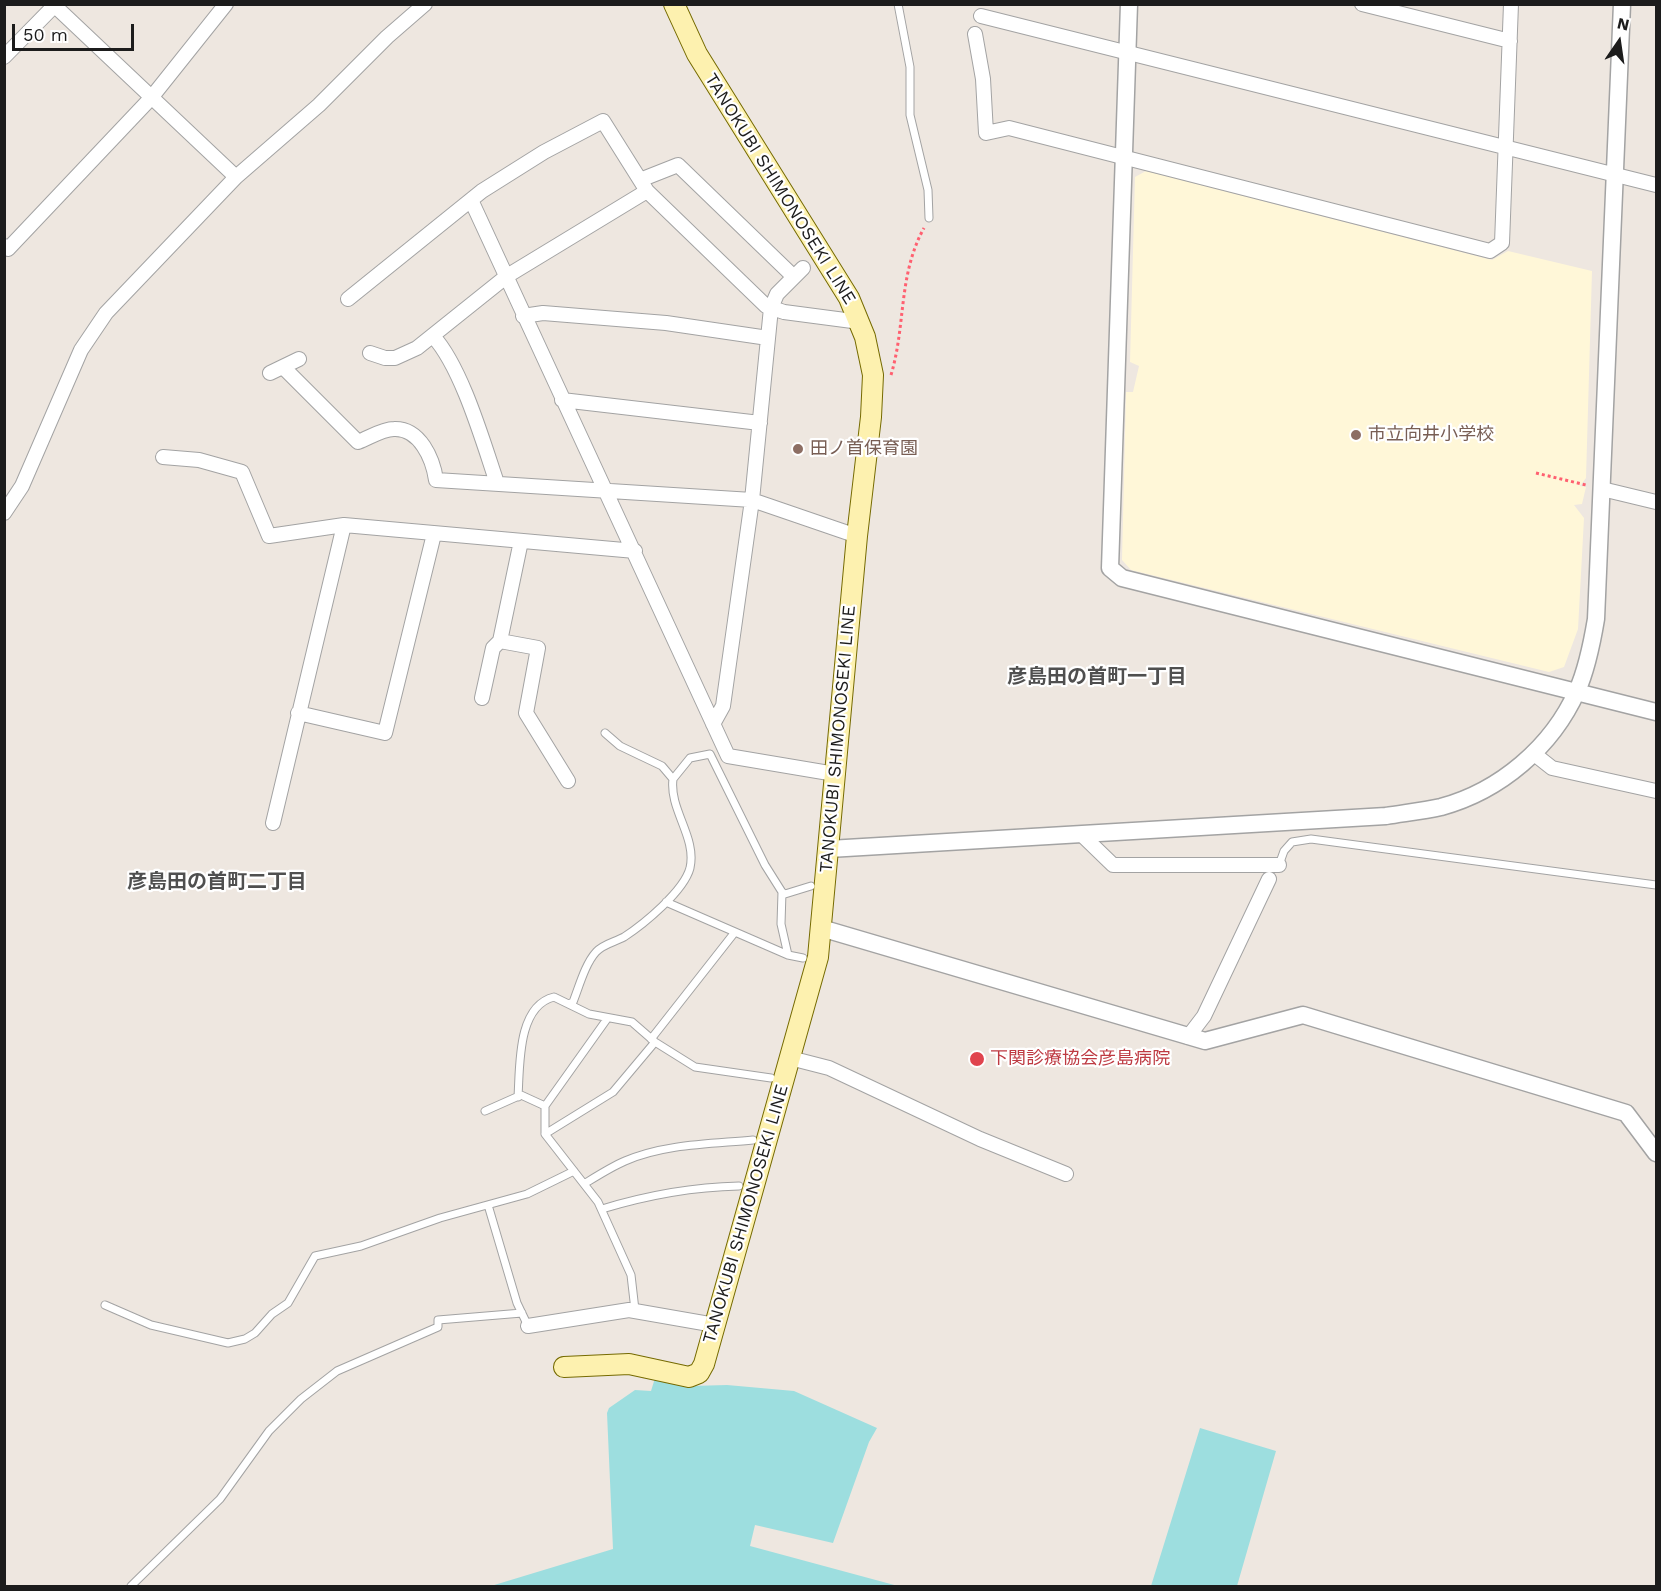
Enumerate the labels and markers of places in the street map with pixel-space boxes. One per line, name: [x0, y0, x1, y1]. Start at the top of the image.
place label: 市立向井小学校: [1368, 424, 1494, 446]
marker: 市立向井小学校: [1349, 428, 1363, 442]
place label: 田ノ首保育園: [810, 438, 918, 460]
marker: 田ノ首保育園: [791, 442, 805, 456]
place label: 下関診療協会彦島病院: [990, 1048, 1170, 1070]
marker: 下関診療協会彦島病院: [968, 1050, 986, 1068]

